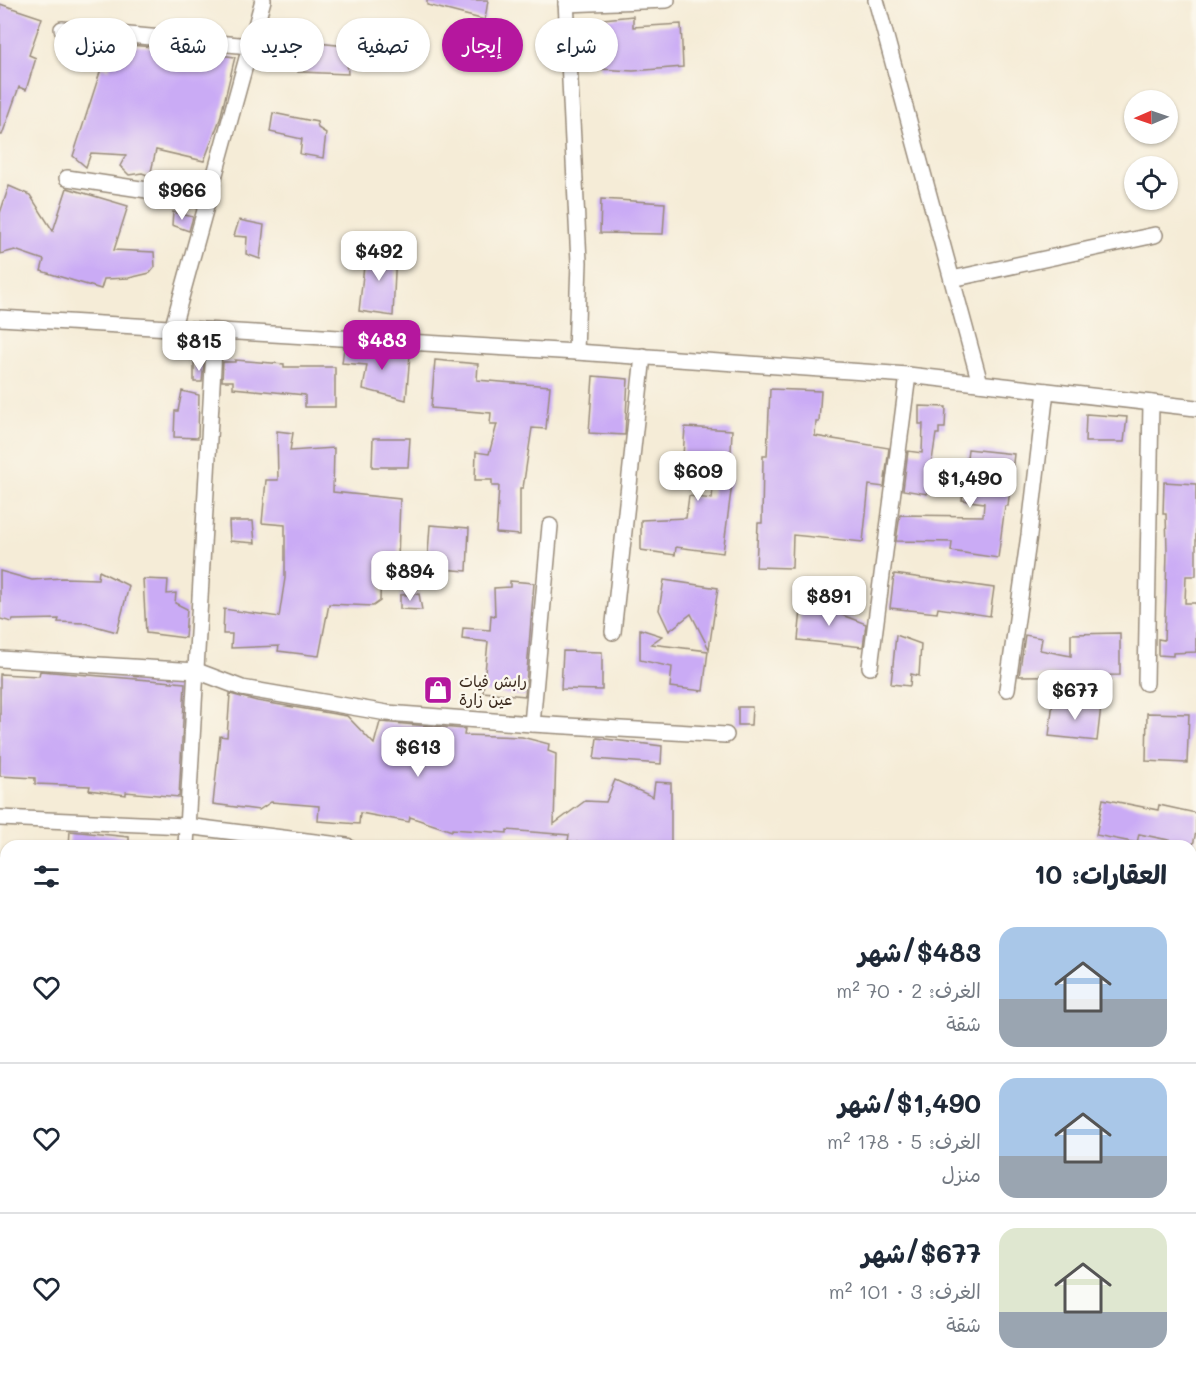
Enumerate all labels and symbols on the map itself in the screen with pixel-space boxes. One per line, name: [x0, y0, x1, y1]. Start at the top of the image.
north arrow: [1124, 90, 1178, 144]
pin: $966: [146, 170, 218, 221]
pin: $492: [343, 231, 415, 282]
pin: $483: [346, 320, 418, 371]
pin: $815: [163, 321, 235, 372]
pin: $609: [662, 451, 734, 502]
pin: $1,490: [921, 458, 1019, 509]
pin: $894: [374, 551, 446, 602]
pin: $891: [793, 576, 865, 627]
place label: رابش فيات عين زارة: [459, 670, 527, 709]
pin: $677: [1039, 670, 1111, 721]
shop icon: رابش فيات عين زارة: [422, 674, 454, 706]
pin: $613: [382, 727, 454, 778]

